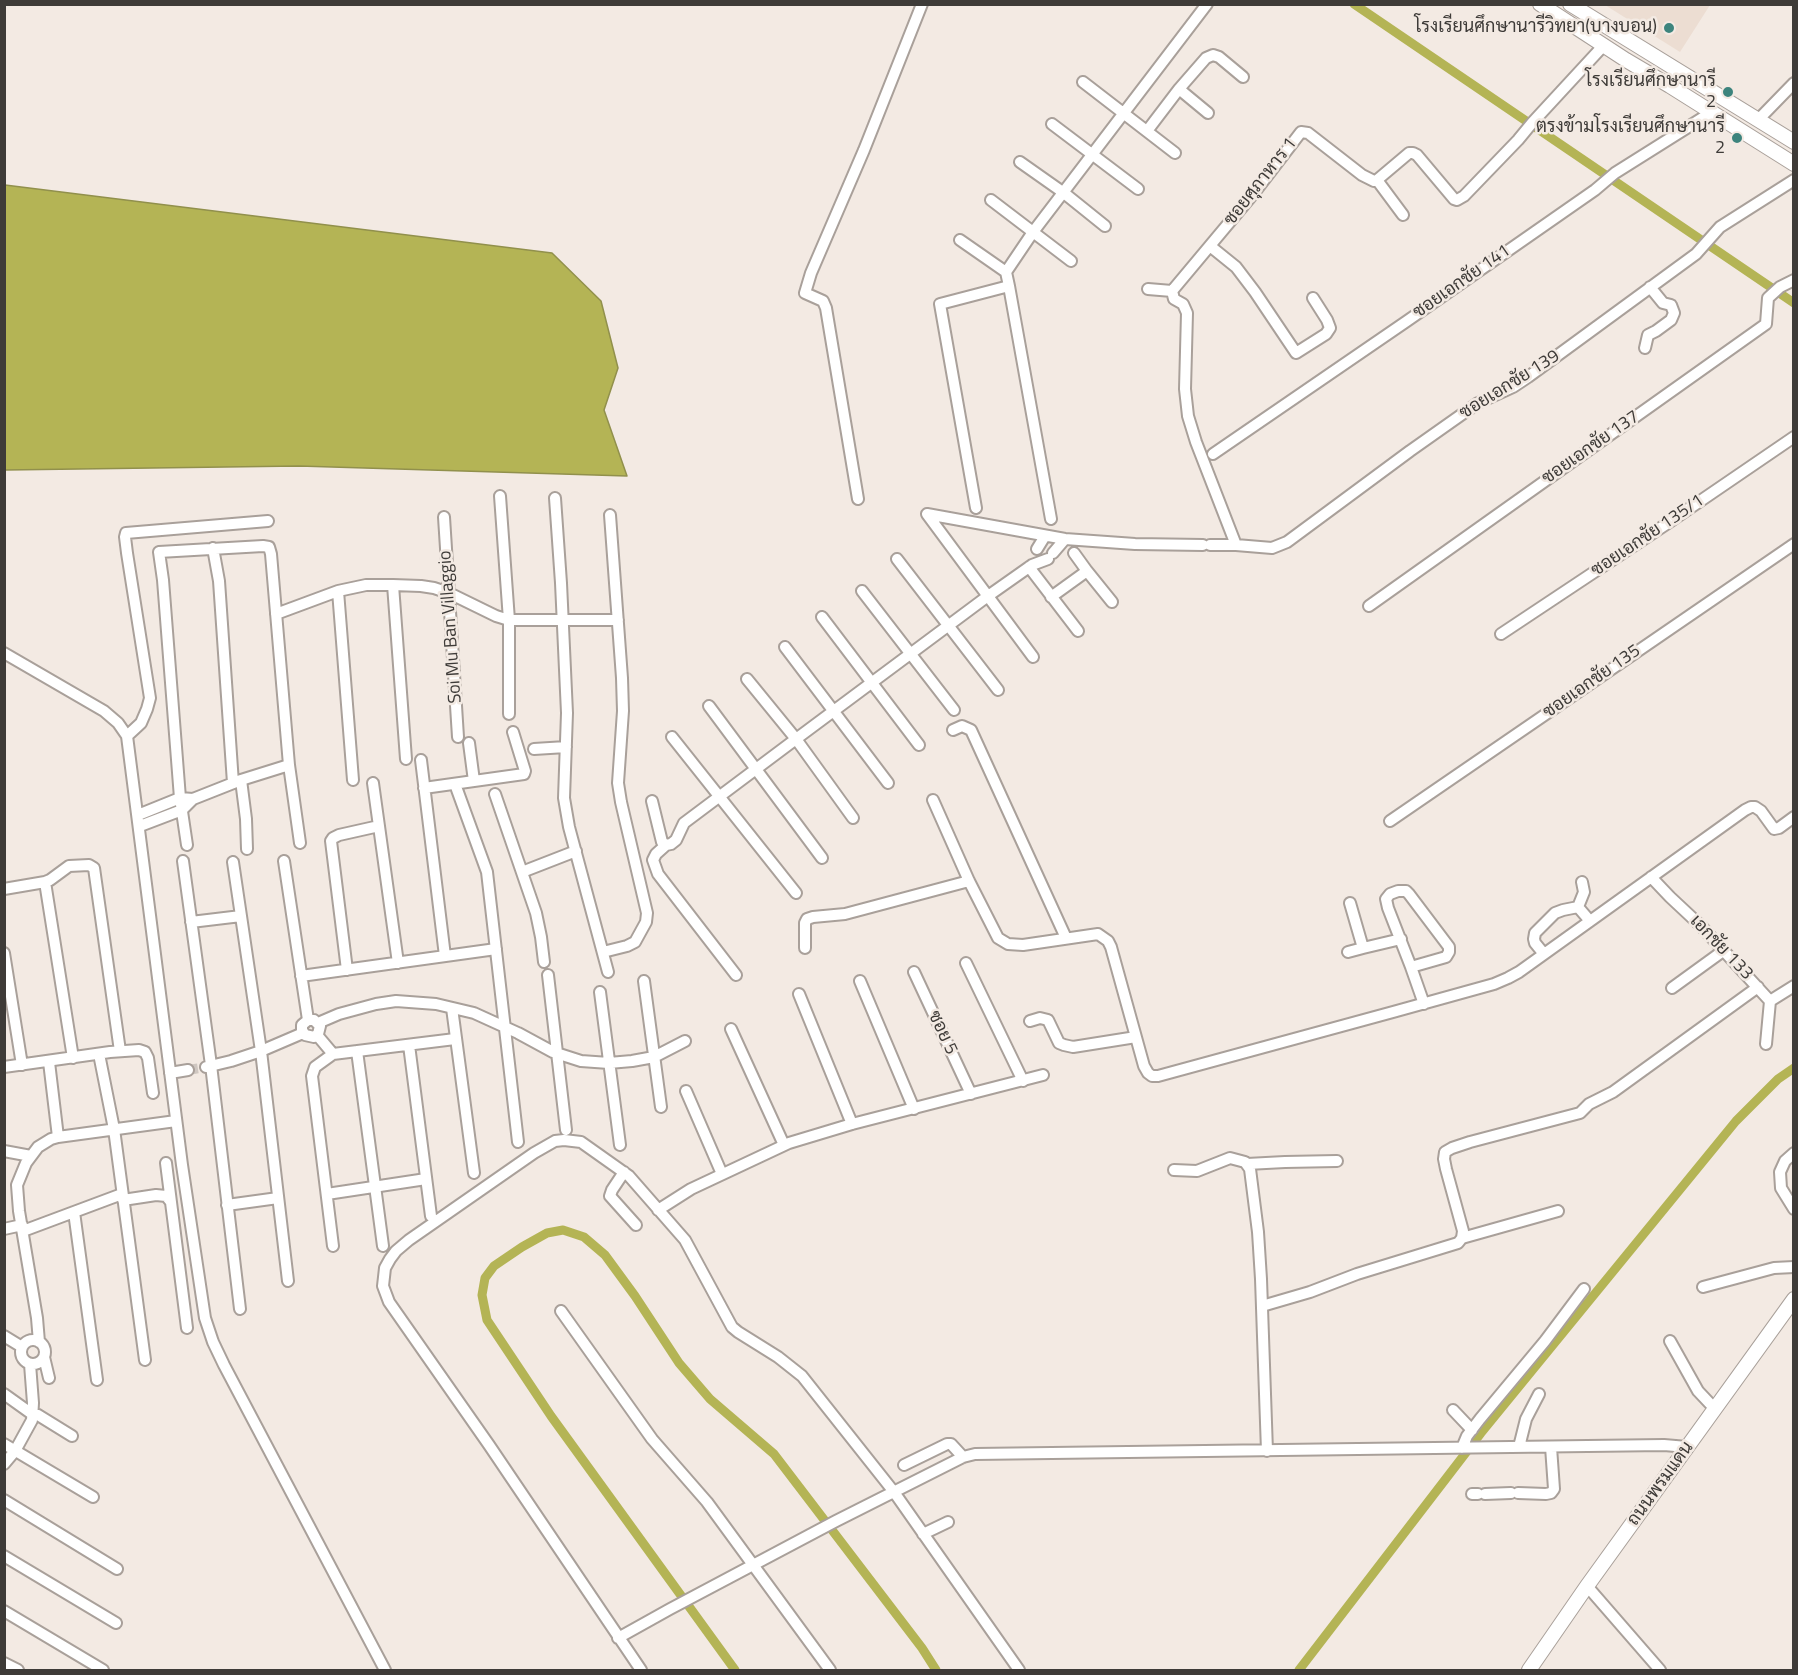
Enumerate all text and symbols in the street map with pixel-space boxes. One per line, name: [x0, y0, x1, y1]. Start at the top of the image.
place label: โรงเรียนศึกษานารีวิทยา(บางบอน): [1414, 17, 1657, 39]
marker: โรงเรียนศึกษานารีวิทยา(บางบอน): [1662, 21, 1676, 35]
place label: โรงเรียนศึกษานารี 2: [1585, 71, 1716, 113]
marker: โรงเรียนศึกษานารี 2: [1721, 85, 1735, 99]
place label: ตรงข้ามโรงเรียนศึกษานารี 2: [1536, 117, 1725, 160]
marker: ตรงข้ามโรงเรียนศึกษานารี 2: [1730, 131, 1744, 145]
street label: ซอยศุภาหาร 1: [1220, 134, 1302, 230]
street label: ซอยเอกชัย 141: [1409, 240, 1515, 324]
street label: ซอยเอกชัย 139: [1456, 346, 1564, 424]
street label: ซอยเอกชัย 137: [1538, 406, 1644, 490]
street label: ซอยเอกชัย 135/1: [1588, 490, 1708, 582]
street label: Soi Mu Ban Villaggio: [435, 550, 467, 704]
street label: ซอยเอกชัย 135: [1539, 640, 1645, 724]
street label: เอกชัย 133: [1685, 911, 1757, 985]
street label: ซอย 5: [922, 1008, 962, 1058]
street label: ถนนพรมแดน: [1623, 1438, 1699, 1530]

